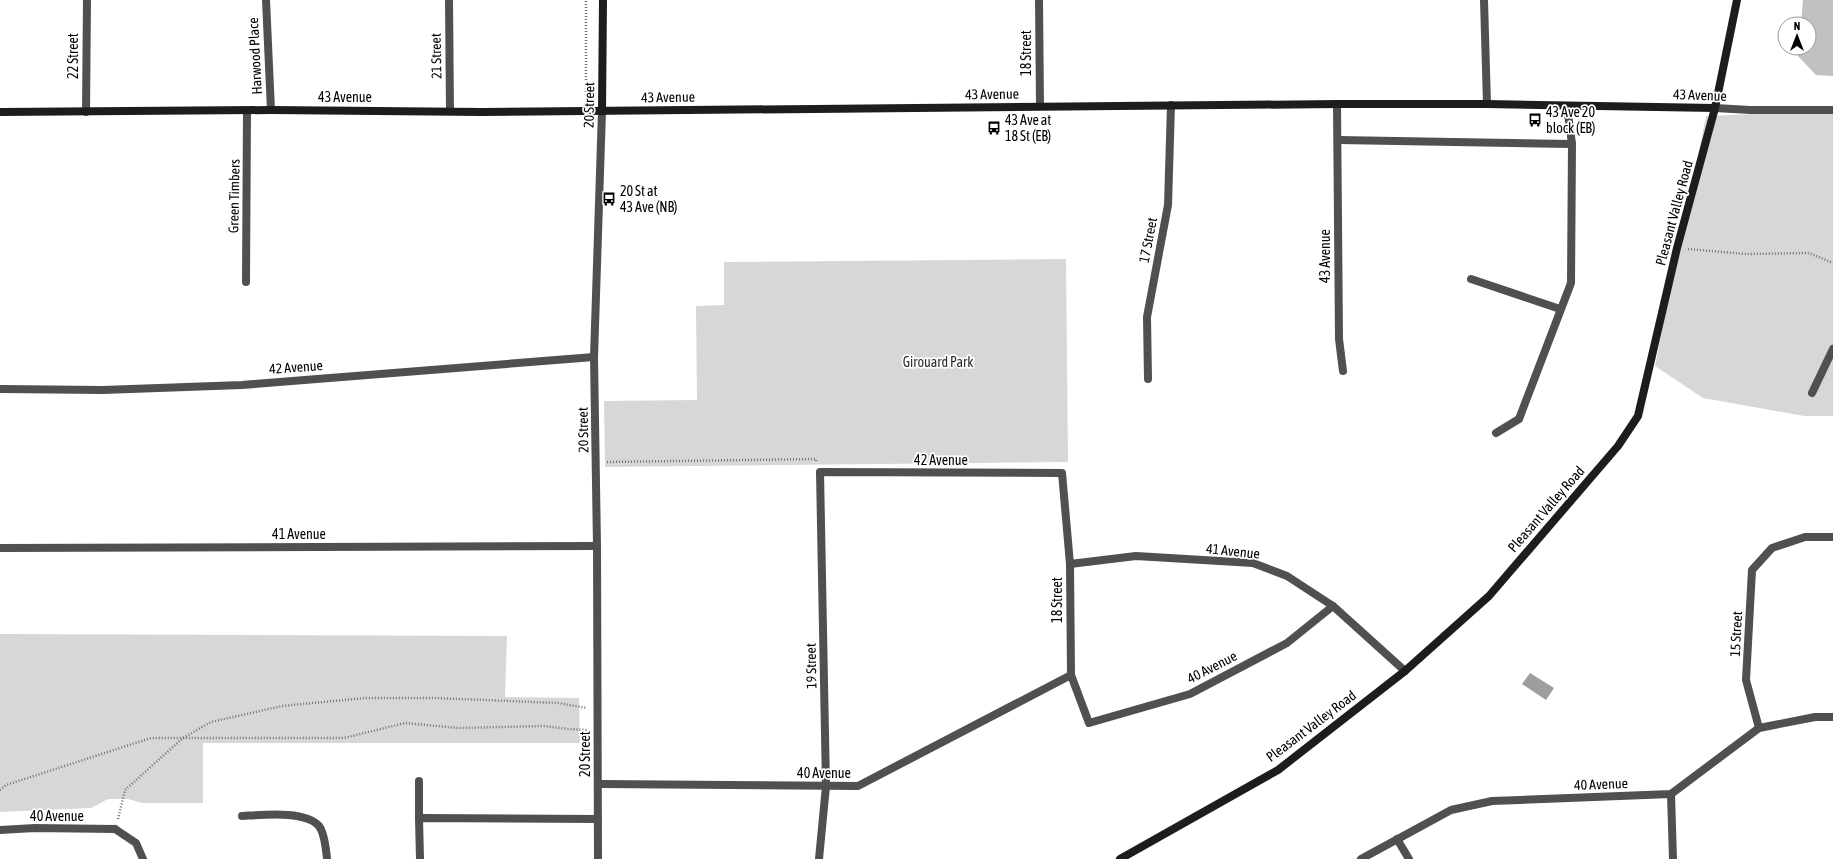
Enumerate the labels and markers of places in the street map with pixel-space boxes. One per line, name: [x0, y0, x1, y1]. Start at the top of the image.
place label: 43 Ave 20 block (EB): [1546, 104, 1595, 136]
place label: 43 Ave at 18 St (EB): [1005, 112, 1051, 144]
bus stop icon: 43 Ave 20 block (EB): [1527, 112, 1543, 128]
bus stop icon: 43 Ave at 18 St (EB): [986, 120, 1002, 136]
place label: 20 St at 43 Ave (NB): [620, 183, 677, 215]
bus stop icon: 20 St at 43 Ave (NB): [601, 191, 617, 207]

